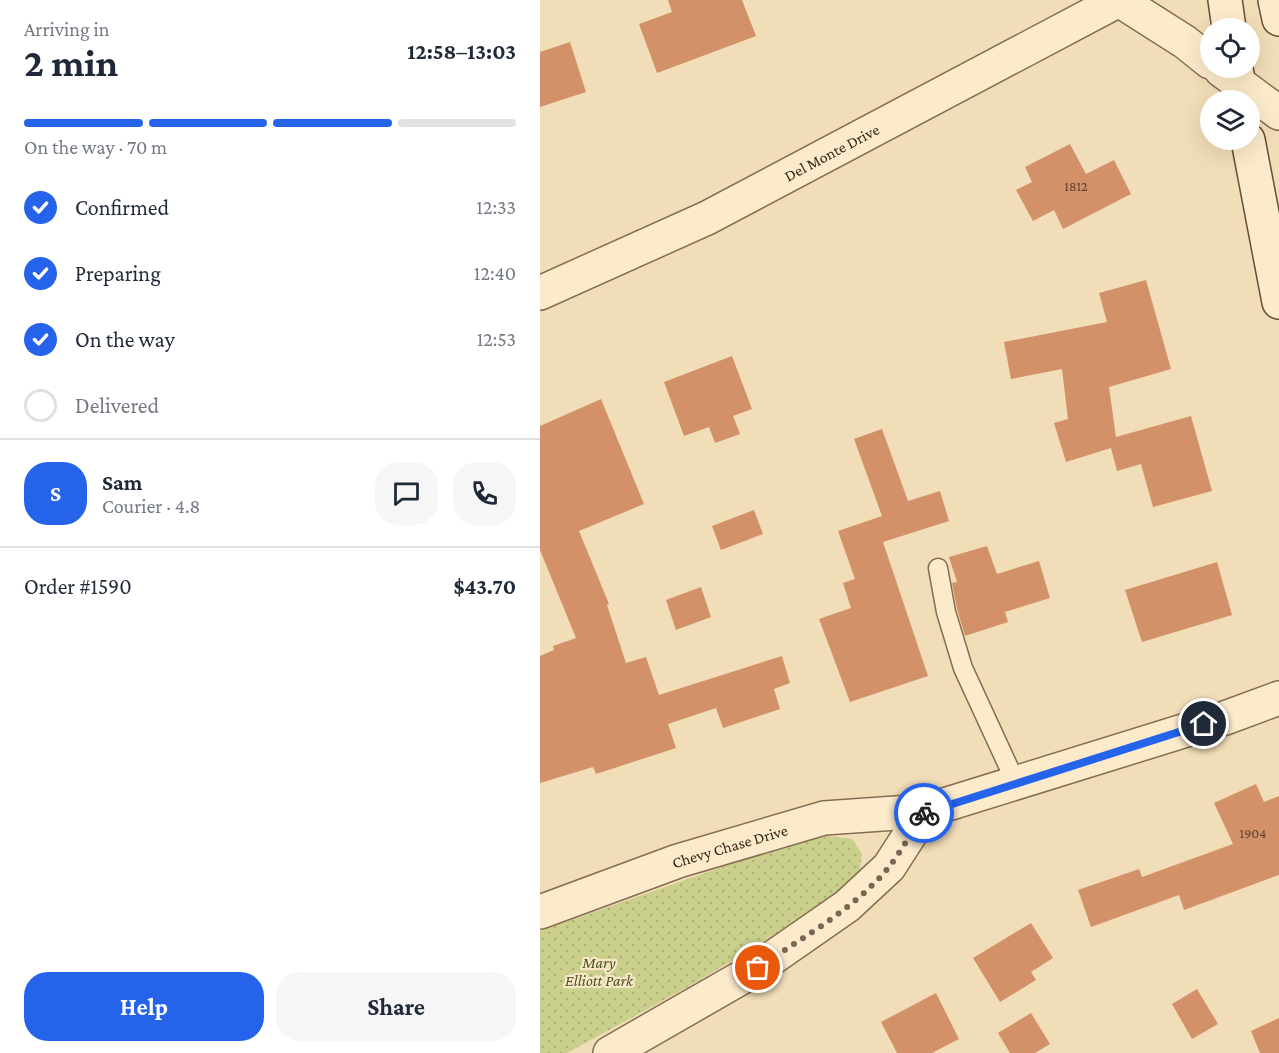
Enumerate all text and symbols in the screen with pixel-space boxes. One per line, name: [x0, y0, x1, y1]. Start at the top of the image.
text: Arriving in: [24, 18, 109, 40]
map controls: [1200, 18, 1260, 150]
button: locate: [1200, 18, 1260, 78]
text: 12:58–13:03: [407, 39, 516, 64]
text: 2 min: [24, 41, 118, 84]
button: layers: [1200, 90, 1260, 150]
street label: Del Monte Drive: [781, 120, 882, 184]
text: On the way · 70 m: [24, 136, 167, 158]
house number: 1812: [1064, 178, 1088, 194]
icon: check: [24, 191, 57, 224]
text: Confirmed: [75, 195, 169, 220]
text: 12:33: [476, 196, 516, 218]
icon: check: [24, 257, 57, 290]
text: Preparing: [75, 261, 161, 286]
text: 12:40: [474, 262, 516, 284]
icon: check: [24, 323, 57, 356]
text: On the way: [75, 327, 175, 352]
text: 12:53: [477, 328, 516, 350]
text: Delivered: [75, 393, 159, 418]
button: chat: [375, 462, 438, 525]
button: phone: [453, 462, 516, 525]
text: Sam: [102, 470, 142, 495]
text: S: [50, 481, 61, 506]
text: Courier · 4.8: [102, 495, 200, 517]
text: Order #1590: [24, 574, 132, 599]
text: $43.70: [454, 574, 516, 599]
pin: [1178, 698, 1229, 749]
icon: home: [1187, 707, 1220, 740]
courier: [894, 783, 954, 843]
icon: bike: [908, 797, 941, 830]
street label: Chevy Chase Drive: [670, 821, 789, 871]
house number: 1904: [1240, 825, 1266, 841]
pin: [732, 942, 783, 993]
icon: bag: [741, 951, 774, 984]
park label: Mary Elliott Park: [565, 954, 634, 989]
button: Help: [24, 972, 264, 1041]
button: Share: [276, 972, 516, 1041]

